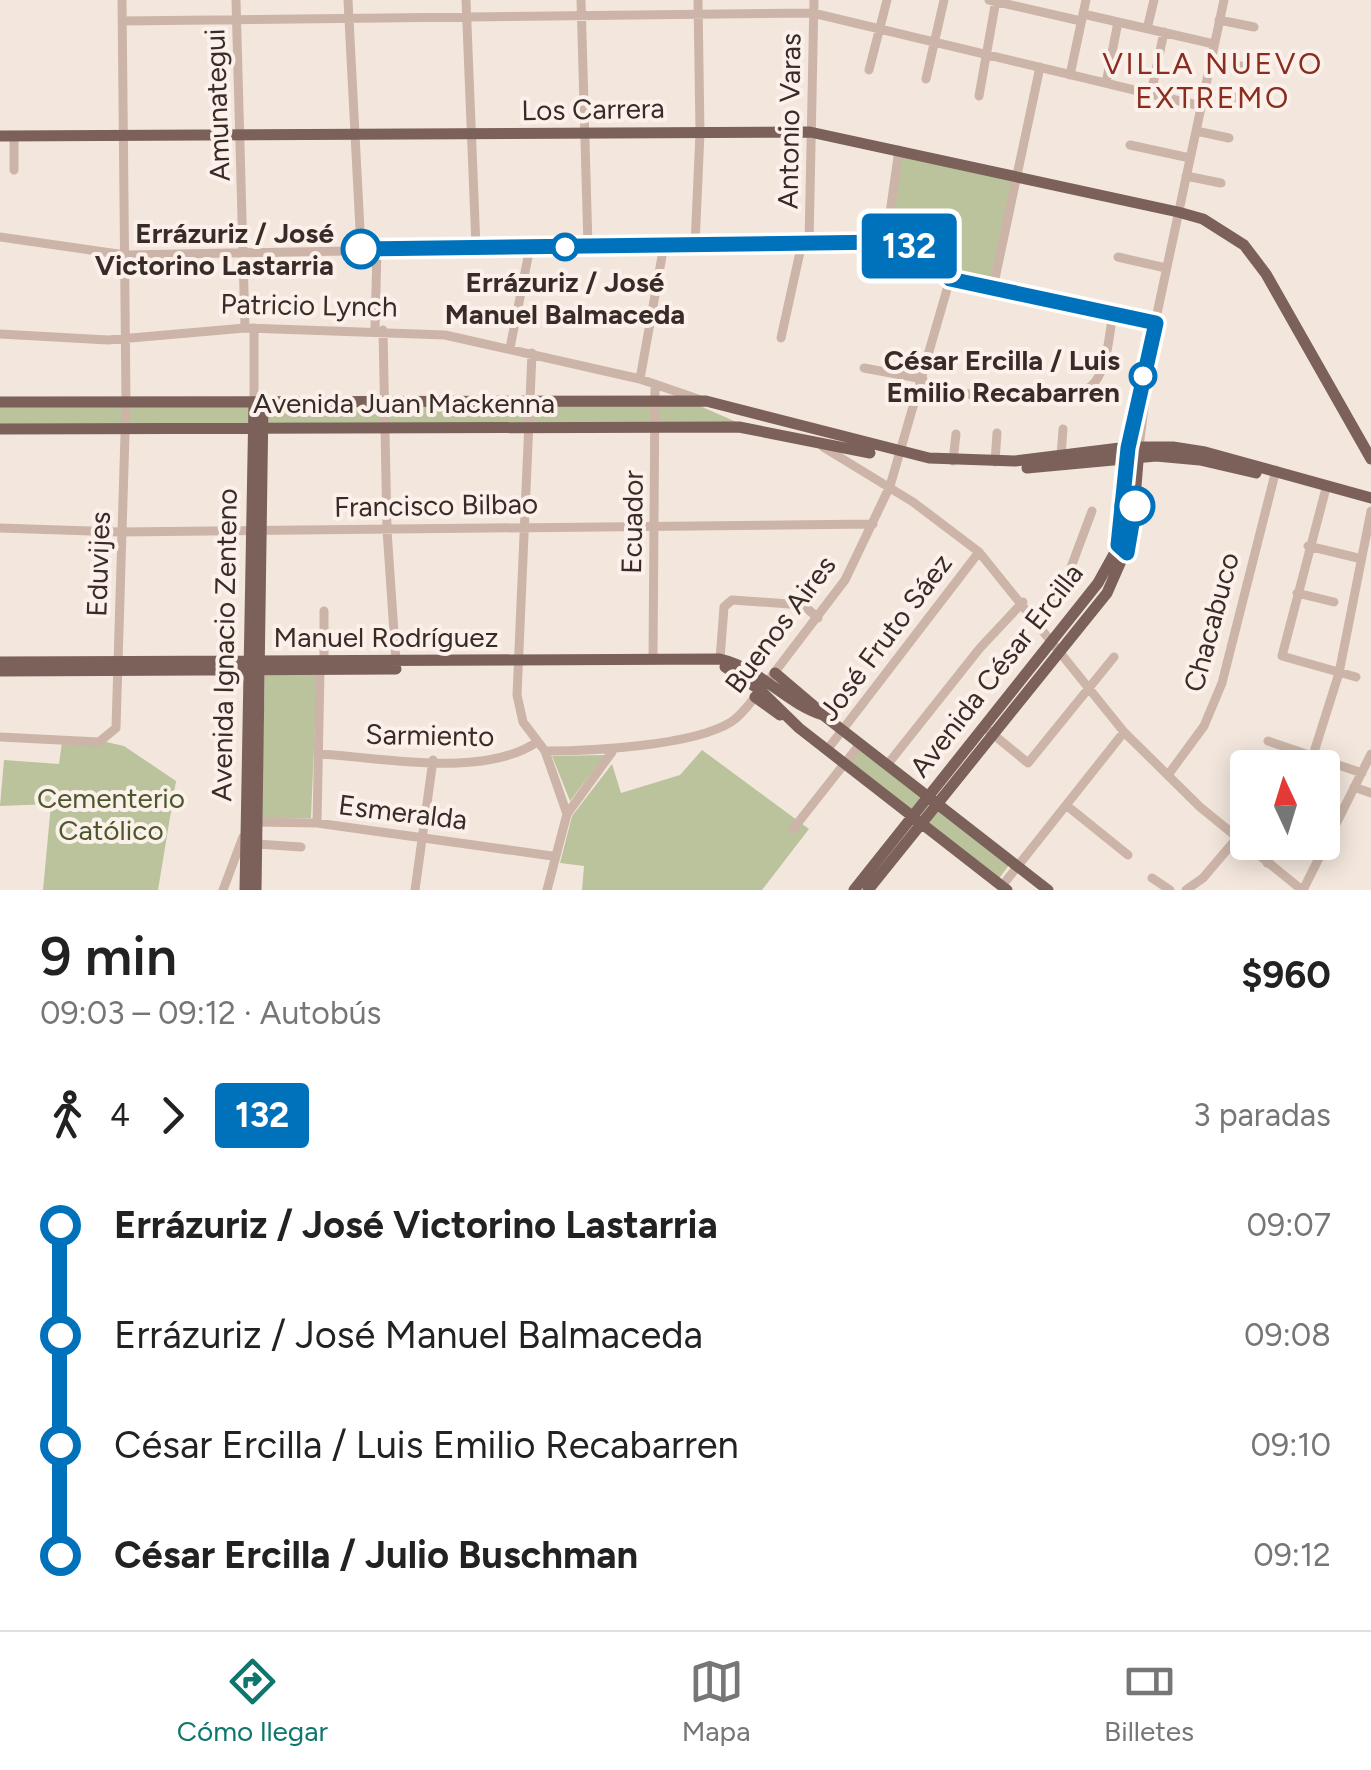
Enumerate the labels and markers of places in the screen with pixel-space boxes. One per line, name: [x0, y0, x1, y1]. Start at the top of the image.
place label: Errázuriz / José Victorino Lastarria: [95, 216, 334, 282]
marker: Errázuriz / José Victorino Lastarria: [342, 230, 380, 268]
marker: Errázuriz / José Manuel Balmaceda: [552, 234, 578, 260]
place label: Errázuriz / José Manuel Balmaceda: [445, 265, 685, 331]
place label: César Ercilla / Luis Emilio Recabarren: [884, 343, 1120, 409]
marker: César Ercilla / Luis Emilio Recabarren: [1130, 363, 1156, 389]
unlabelled marker: [1116, 487, 1154, 525]

